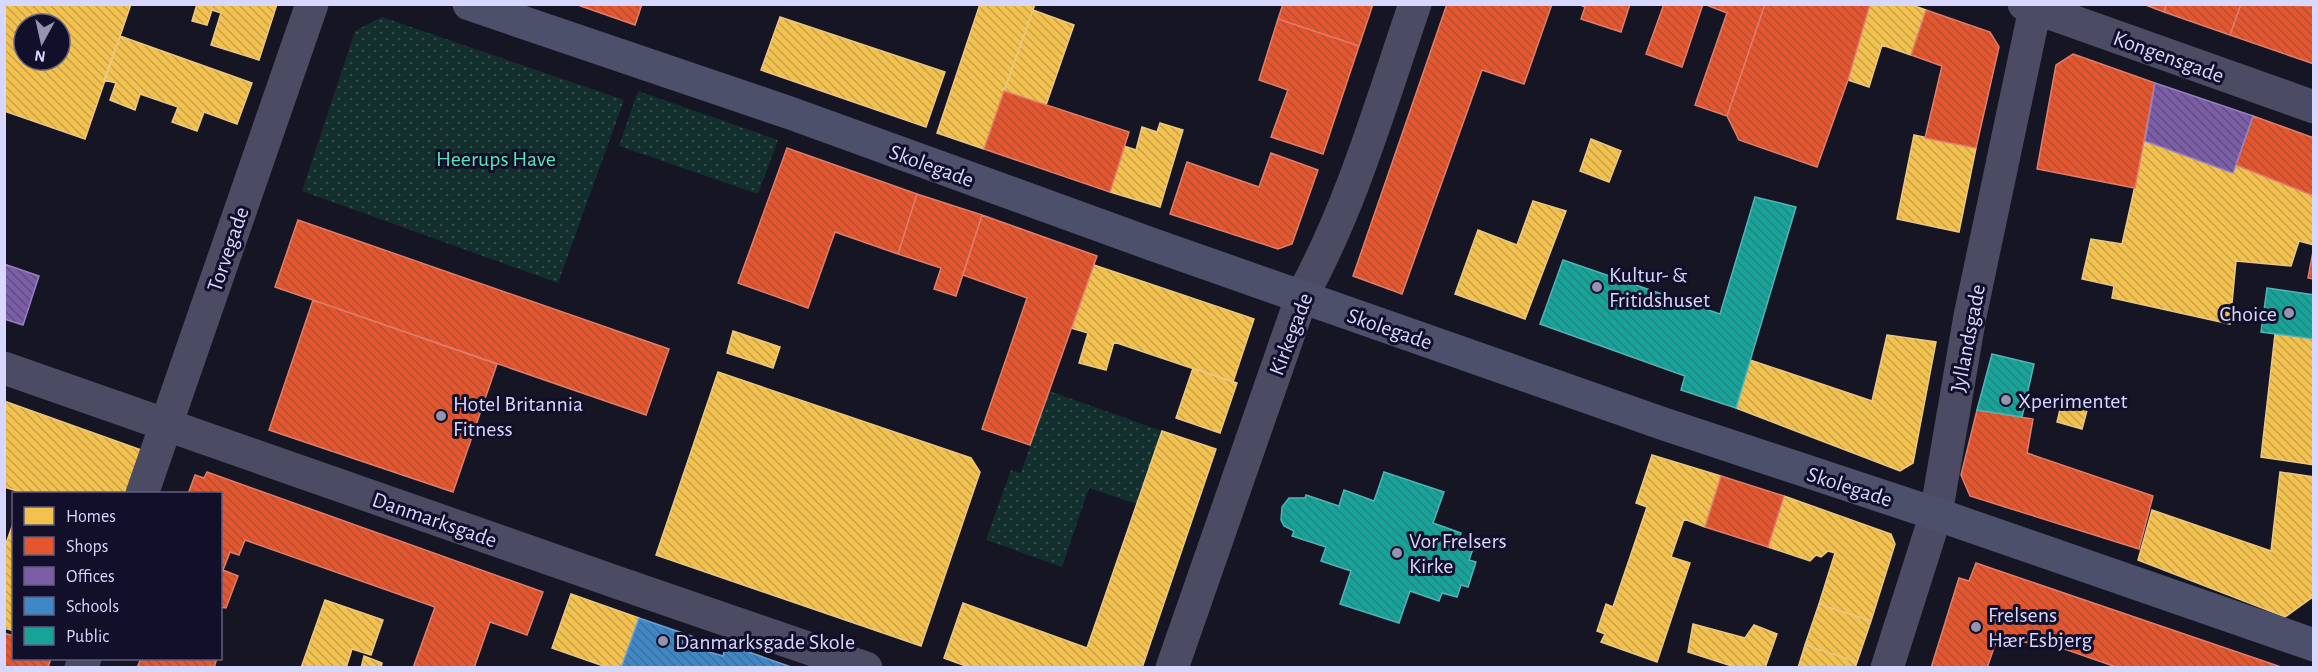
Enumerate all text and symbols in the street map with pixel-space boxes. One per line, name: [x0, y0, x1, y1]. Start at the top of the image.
north arrow: [12, 12, 72, 72]
street label: Kongensgade: [2110, 27, 2227, 87]
text: N: [33, 47, 47, 65]
street label: Skolegade: [886, 141, 977, 191]
park label: Heerups Have: [436, 148, 556, 170]
street label: Torvegade: [203, 204, 253, 295]
place label: Kultur- & Fritidshuset: [1609, 264, 1710, 311]
marker: Kultur- & Fritidshuset: [1590, 280, 1604, 294]
street label: Jyllandsgade: [1947, 282, 1989, 394]
street label: Kirkegade: [1265, 290, 1317, 379]
place label: Choice: [2219, 303, 2277, 325]
street label: Skolegade: [1344, 304, 1435, 354]
marker: Choice: [2282, 306, 2296, 320]
place label: Xperimentet: [2018, 390, 2128, 412]
place label: Hotel Britannia Fitness: [453, 393, 583, 440]
marker: Xperimentet: [1999, 393, 2013, 407]
marker: Hotel Britannia Fitness: [434, 409, 448, 423]
street label: Skolegade: [1804, 463, 1895, 511]
street label: Danmarksgade: [370, 488, 500, 552]
legend: [12, 492, 222, 660]
text: Homes: [66, 508, 116, 526]
place label: Vor Frelsers Kirke: [1409, 530, 1507, 577]
text: Shops: [66, 538, 108, 556]
marker: Vor Frelsers Kirke: [1390, 546, 1404, 560]
text: Offices: [66, 568, 115, 586]
text: Schools: [66, 598, 119, 616]
place label: Frelsens Hær Esbjerg: [1988, 604, 2092, 651]
marker: Frelsens Hær Esbjerg: [1969, 620, 1983, 634]
text: Public: [66, 628, 109, 646]
place label: Danmarksgade Skole: [675, 631, 855, 653]
marker: Danmarksgade Skole: [656, 634, 670, 648]

